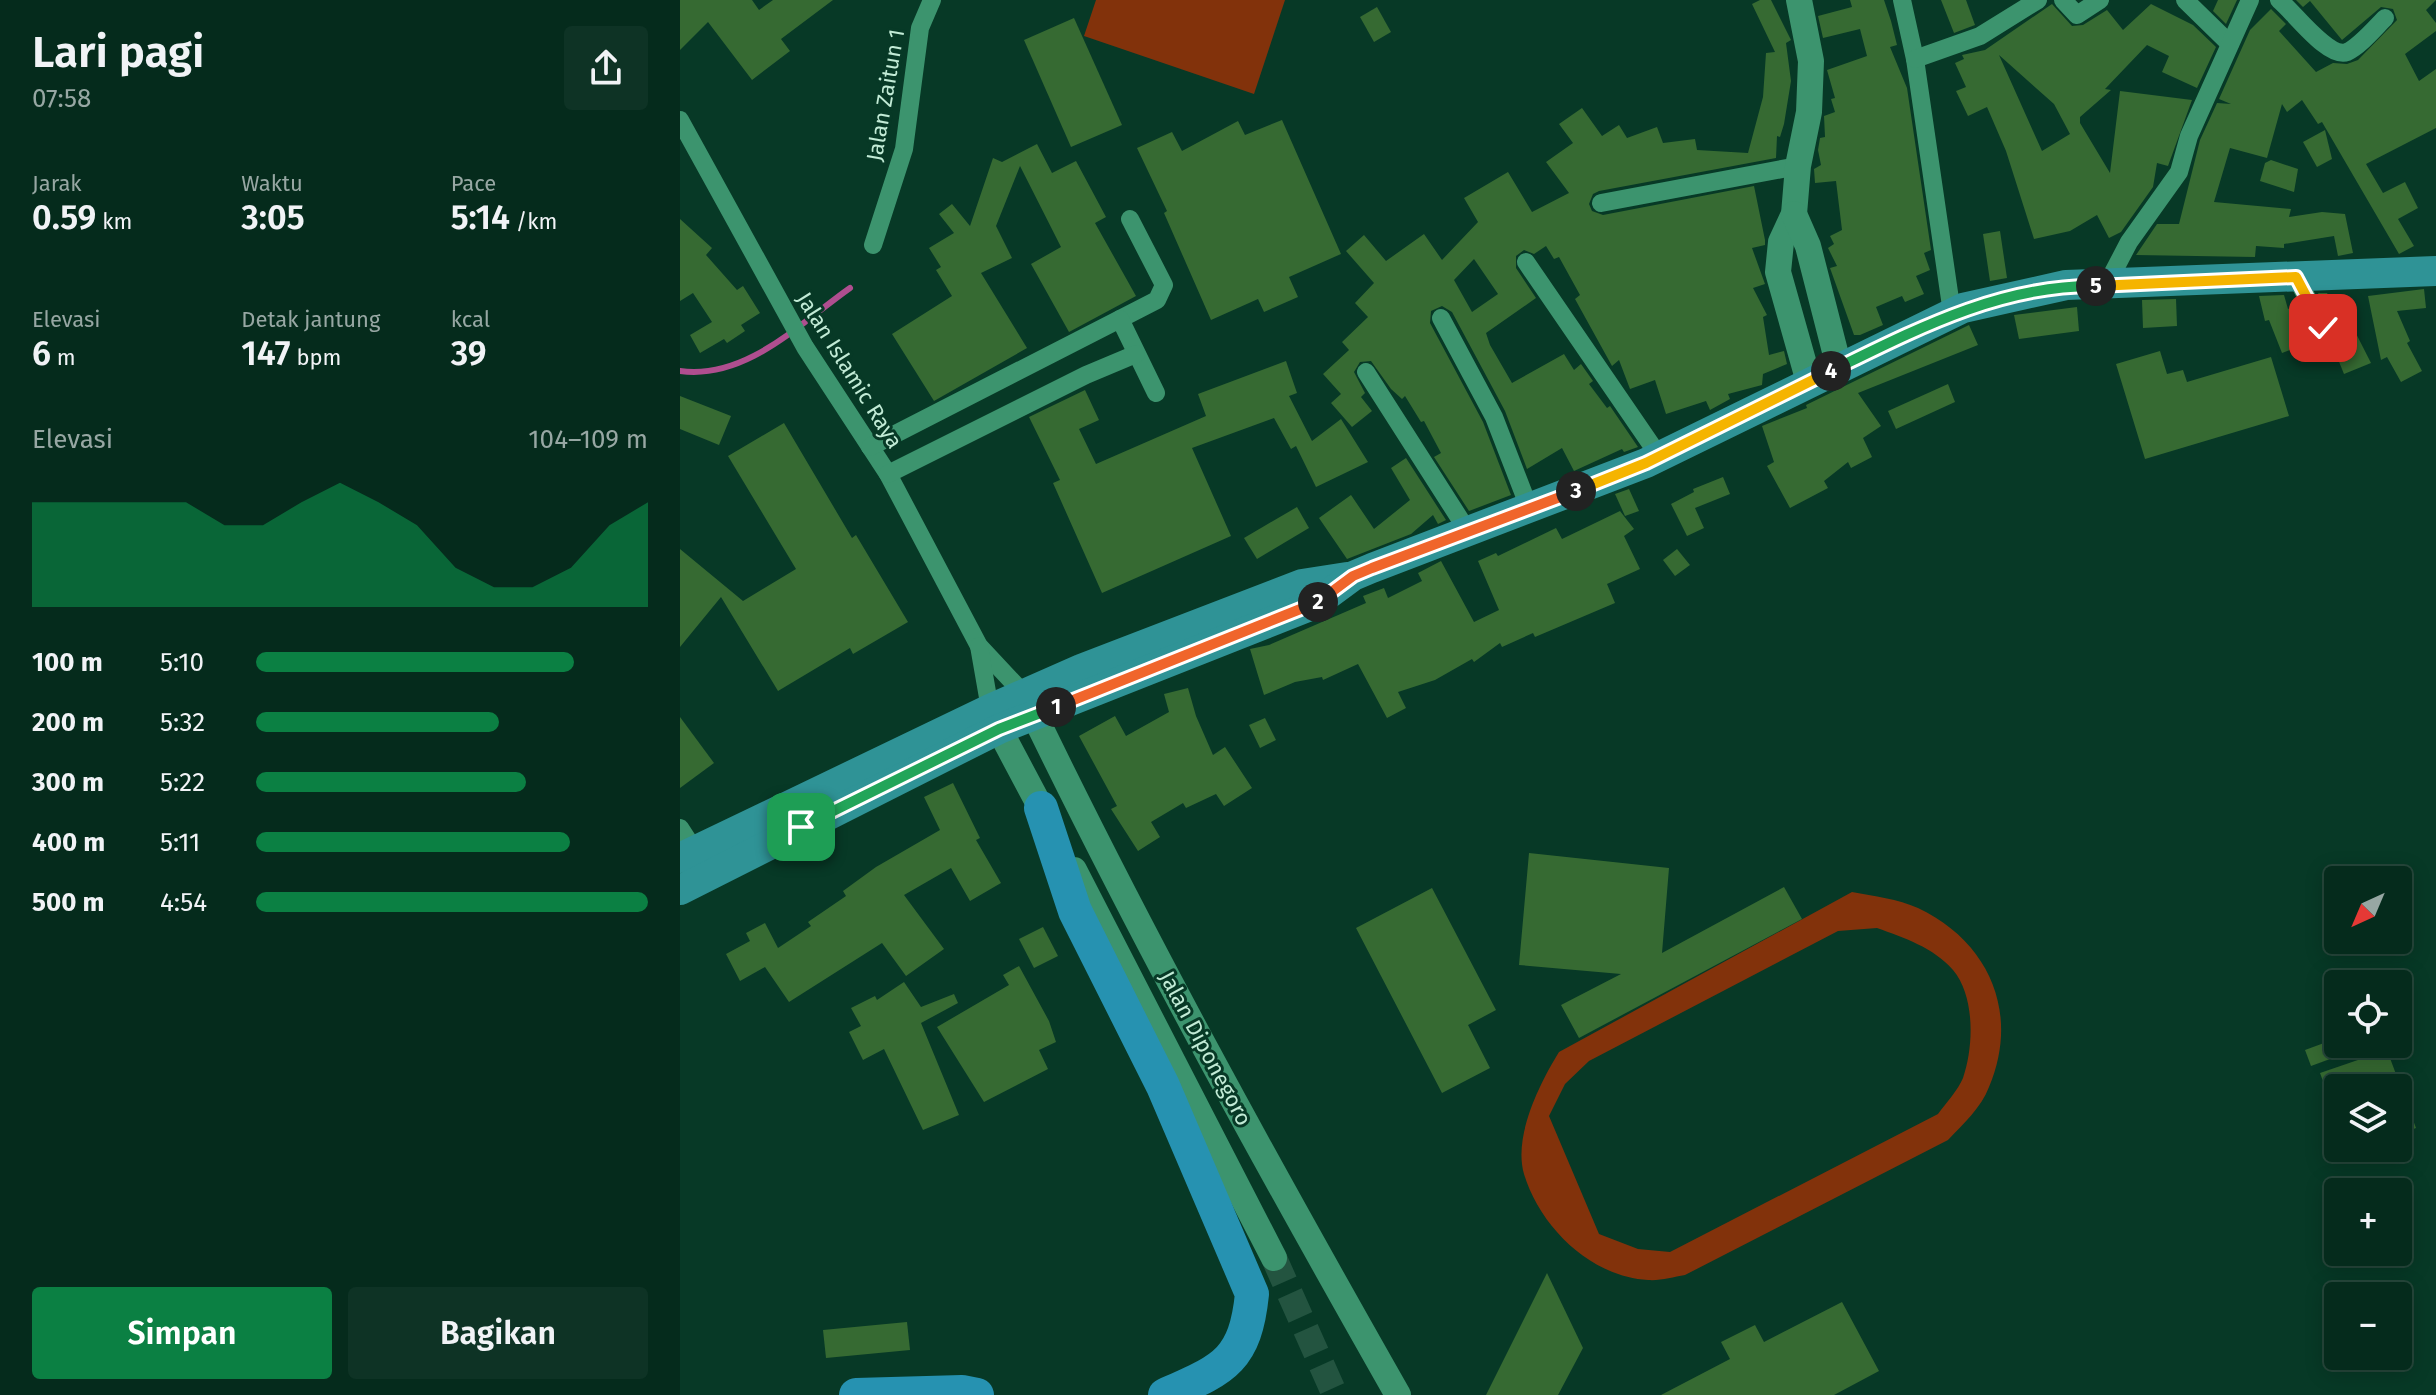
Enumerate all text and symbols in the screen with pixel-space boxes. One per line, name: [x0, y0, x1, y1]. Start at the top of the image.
text: Lari pagi: [32, 26, 204, 79]
button: share: [564, 26, 648, 110]
street label: Jalan Zaitun 1: [861, 27, 910, 163]
text: 07:58: [32, 83, 91, 114]
text: Jarak: [32, 170, 82, 197]
text: Waktu: [241, 170, 303, 197]
text: Pace: [451, 170, 496, 197]
text: 0.59: [32, 197, 96, 238]
text: 3:05: [241, 197, 305, 238]
text: 5:14: [451, 197, 510, 238]
text: km: [96, 208, 132, 235]
text: /km: [510, 208, 557, 235]
pin: 5: [2076, 266, 2116, 306]
text: 5: [2090, 272, 2102, 299]
street label: Jalan Islamic Raya: [791, 287, 908, 453]
pin: [2289, 294, 2357, 362]
text: Elevasi: [32, 306, 101, 333]
text: Detak jantung: [241, 306, 380, 333]
text: kcal: [451, 306, 490, 333]
icon: check: [2301, 306, 2345, 350]
text: 6: [32, 333, 51, 374]
text: 147: [241, 333, 291, 374]
text: 39: [451, 333, 487, 374]
text: m: [51, 344, 76, 371]
text: bpm: [291, 344, 341, 371]
pin: 4: [1811, 351, 1851, 391]
text: 4: [1825, 357, 1837, 384]
text: Elevasi: [32, 424, 113, 455]
text: 104–109 m: [528, 424, 648, 455]
pin: 3: [1556, 471, 1596, 511]
text: 3: [1570, 477, 1582, 504]
pin: 2: [1298, 582, 1338, 622]
text: 2: [1312, 588, 1324, 615]
text: 100 m: [32, 647, 103, 678]
text: 5:10: [160, 647, 204, 678]
pin: 1: [1036, 687, 1076, 727]
text: 1: [1051, 693, 1061, 720]
text: 200 m: [32, 707, 104, 738]
text: 5:32: [160, 707, 205, 738]
text: 300 m: [32, 767, 104, 798]
text: 5:22: [160, 767, 205, 798]
pin: [767, 793, 835, 861]
icon: arrive: [779, 805, 823, 849]
text: 400 m: [32, 827, 105, 858]
text: 5:11: [160, 827, 200, 858]
north arrow: [2324, 866, 2412, 954]
map controls: [2324, 866, 2412, 1370]
text: 500 m: [32, 887, 105, 918]
text: 4:54: [160, 887, 207, 918]
street label: Jalan Diponegoro: [1153, 966, 1258, 1130]
button: locate: [2324, 970, 2412, 1058]
button: layers: [2324, 1074, 2412, 1162]
button: +: [2324, 1178, 2412, 1266]
button: −: [2324, 1282, 2412, 1370]
button: Simpan: [32, 1287, 332, 1379]
button: Bagikan: [348, 1287, 648, 1379]

